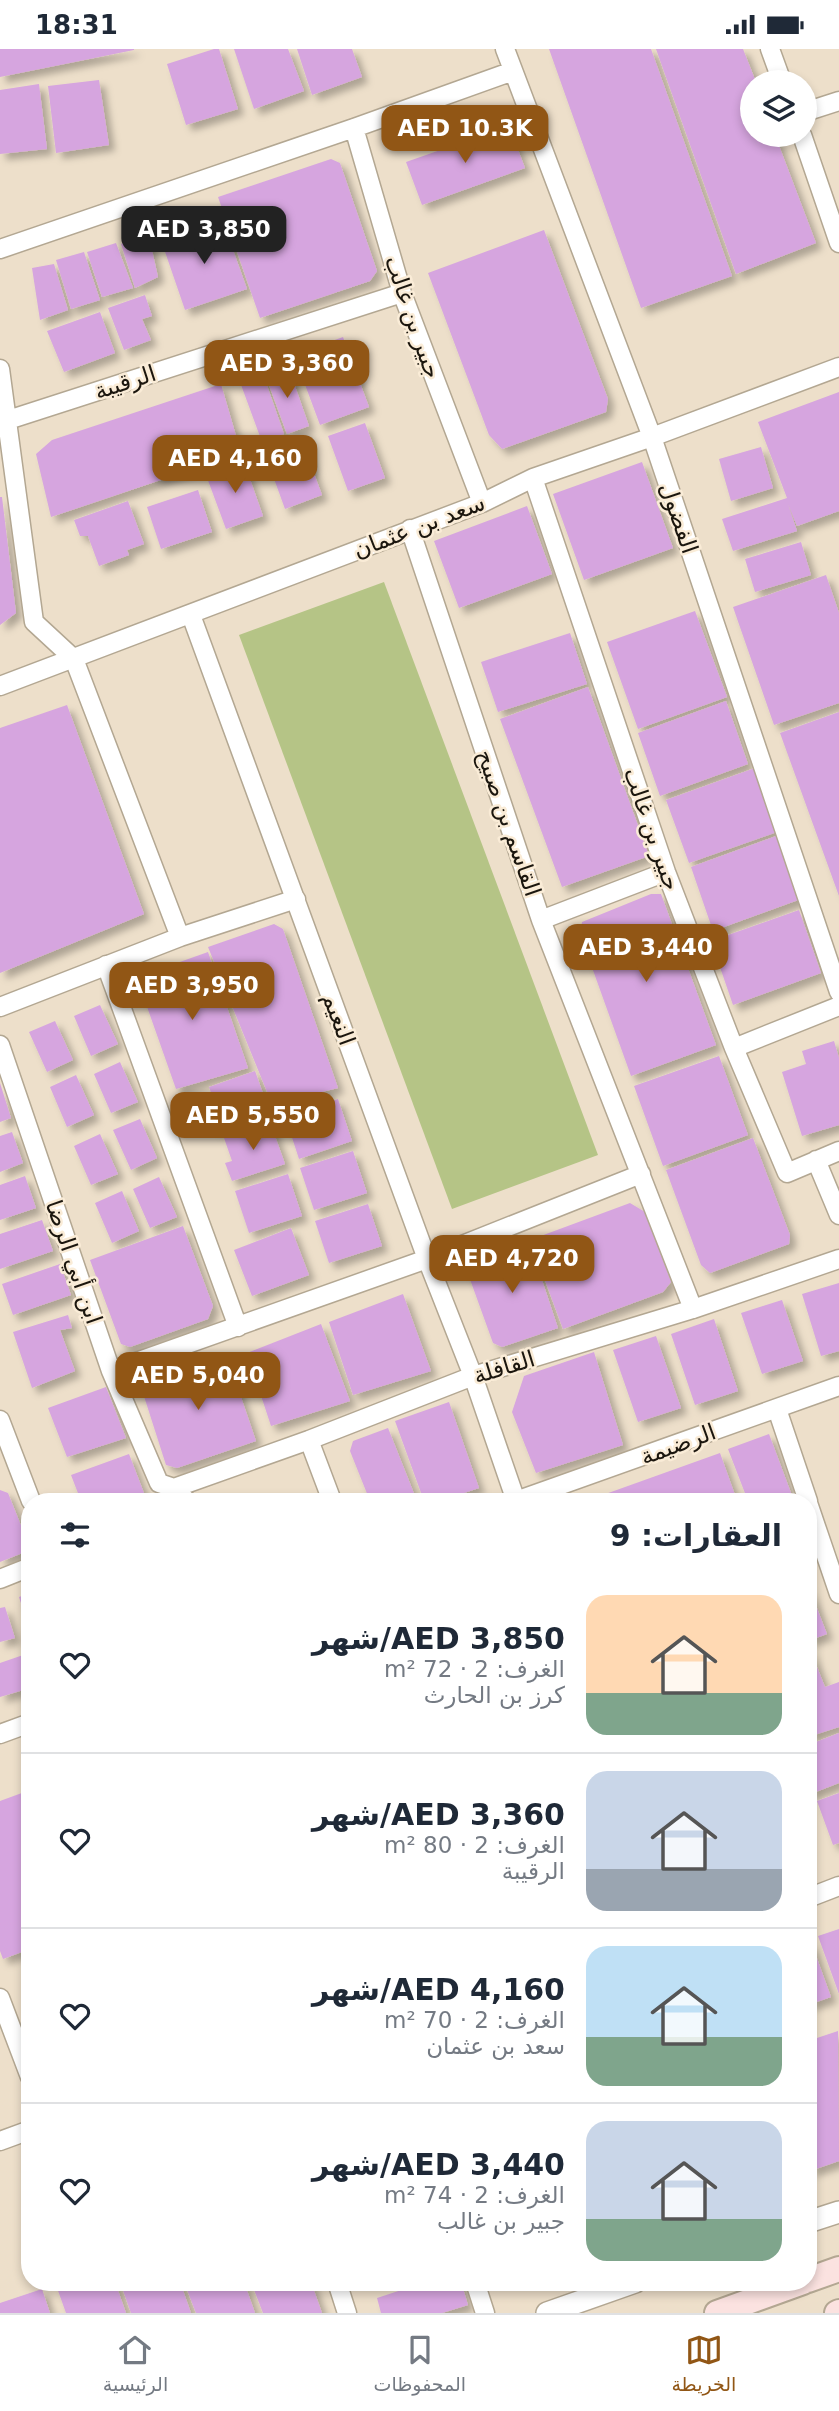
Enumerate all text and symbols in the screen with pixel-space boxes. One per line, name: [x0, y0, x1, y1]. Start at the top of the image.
text: 18:31: [35, 10, 118, 40]
map controls: [740, 70, 817, 147]
button: layers: [740, 70, 817, 147]
pin: AED 10.3K: [385, 106, 545, 165]
text: AED 10.3K: [397, 115, 533, 141]
pin: AED 3,850: [124, 207, 284, 266]
text: AED 3,850: [137, 216, 271, 242]
street label: جبير بن غالب: [379, 252, 446, 382]
pin: AED 3,360: [207, 341, 367, 400]
text: AED 3,360: [220, 350, 354, 376]
street label: الرقيبة: [91, 360, 159, 405]
pin: AED 4,160: [155, 435, 315, 495]
text: AED 4,160: [168, 445, 302, 471]
street label: الفضول: [654, 479, 703, 557]
street label: سعد بن عثمان: [350, 489, 489, 564]
street label: القاسم بن صبيح: [471, 746, 546, 900]
street label: جبير بن غالب: [618, 764, 685, 894]
pin: AED 3,440: [566, 925, 726, 984]
text: AED 3,440: [579, 934, 713, 960]
pin: AED 3,950: [112, 963, 272, 1022]
text: AED 3,950: [125, 972, 259, 998]
street label: النعيم: [317, 989, 360, 1049]
pin: AED 5,550: [173, 1093, 333, 1152]
text: AED 5,550: [186, 1102, 320, 1128]
street label: ابن أبي الرضا: [40, 1196, 109, 1328]
pin: AED 4,720: [432, 1235, 592, 1295]
text: AED 4,720: [445, 1245, 579, 1271]
street label: القافلة: [470, 1345, 538, 1389]
pin: AED 5,040: [118, 1353, 278, 1412]
text: AED 5,040: [131, 1362, 265, 1388]
street label: الرضيمة: [637, 1418, 720, 1471]
icon: filters: [56, 1516, 94, 1554]
text: العقارات: 9: [610, 1518, 782, 1553]
text: AED 3,850/شهر: [312, 1621, 565, 1656]
icon: home: [642, 1623, 726, 1707]
icon: heart: [56, 1646, 94, 1684]
text: الغرف: 2 · 72 m²: [384, 1656, 565, 1682]
text: كرز بن الحارث: [424, 1682, 565, 1708]
text: AED 3,360/شهر: [312, 1797, 565, 1832]
icon: home: [642, 1799, 726, 1883]
icon: heart: [56, 1822, 94, 1860]
text: الغرف: 2 · 80 m²: [384, 1832, 565, 1858]
text: الرقيبة: [502, 1858, 565, 1884]
text: AED 4,160/شهر: [312, 1972, 565, 2007]
icon: home: [642, 1974, 726, 2058]
icon: heart: [56, 1997, 94, 2035]
text: الغرف: 2 · 70 m²: [384, 2007, 565, 2033]
text: سعد بن عثمان: [426, 2033, 565, 2059]
text: AED 3,440/شهر: [312, 2147, 565, 2182]
icon: home: [642, 2149, 726, 2233]
icon: heart: [56, 2172, 94, 2210]
text: الغرف: 2 · 74 m²: [384, 2182, 565, 2208]
text: جبير بن غالب: [437, 2208, 565, 2234]
tab: الرئيسية: [103, 2331, 168, 2395]
tab: المحفوظات: [374, 2331, 466, 2395]
tab: الخريطة: [671, 2331, 736, 2395]

